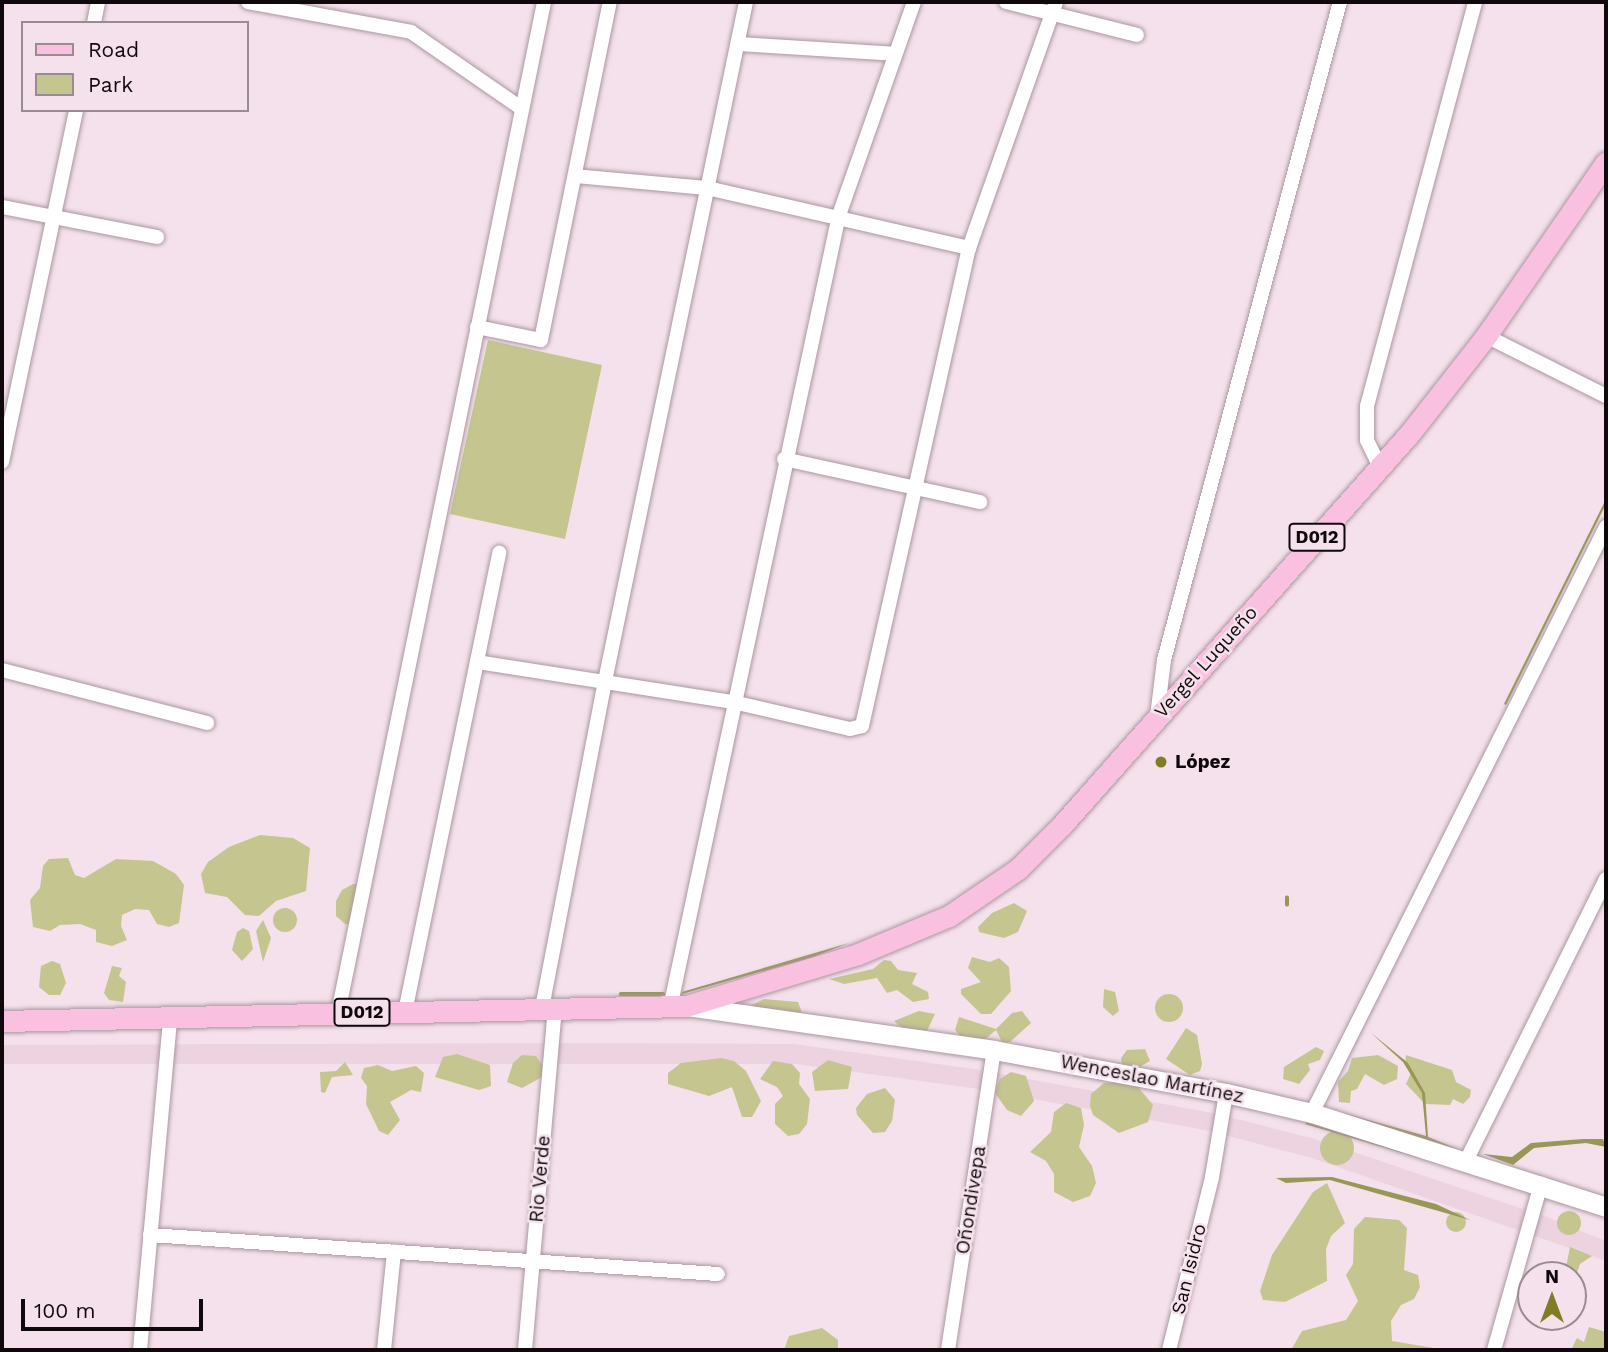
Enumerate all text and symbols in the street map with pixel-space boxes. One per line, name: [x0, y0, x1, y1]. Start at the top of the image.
legend: [21, 21, 248, 112]
text: Road: [88, 37, 139, 62]
text: Park: [88, 72, 133, 97]
road number: D012: [1287, 522, 1347, 552]
street label: Vergel Luqueño: [1149, 601, 1263, 723]
place label: López: [1175, 751, 1230, 773]
marker: López: [1153, 754, 1169, 770]
road number: D012: [332, 998, 392, 1027]
street label: Wenceslao Martínez: [1058, 1050, 1246, 1108]
street label: Rio Verde: [525, 1134, 555, 1224]
street label: Oñondivepa: [951, 1144, 991, 1256]
street label: San Isidro: [1167, 1221, 1211, 1317]
north arrow: [1517, 1261, 1587, 1331]
text: N: [1545, 1265, 1559, 1288]
scale bar: [24, 1286, 206, 1330]
text: 100 m: [34, 1298, 96, 1323]

